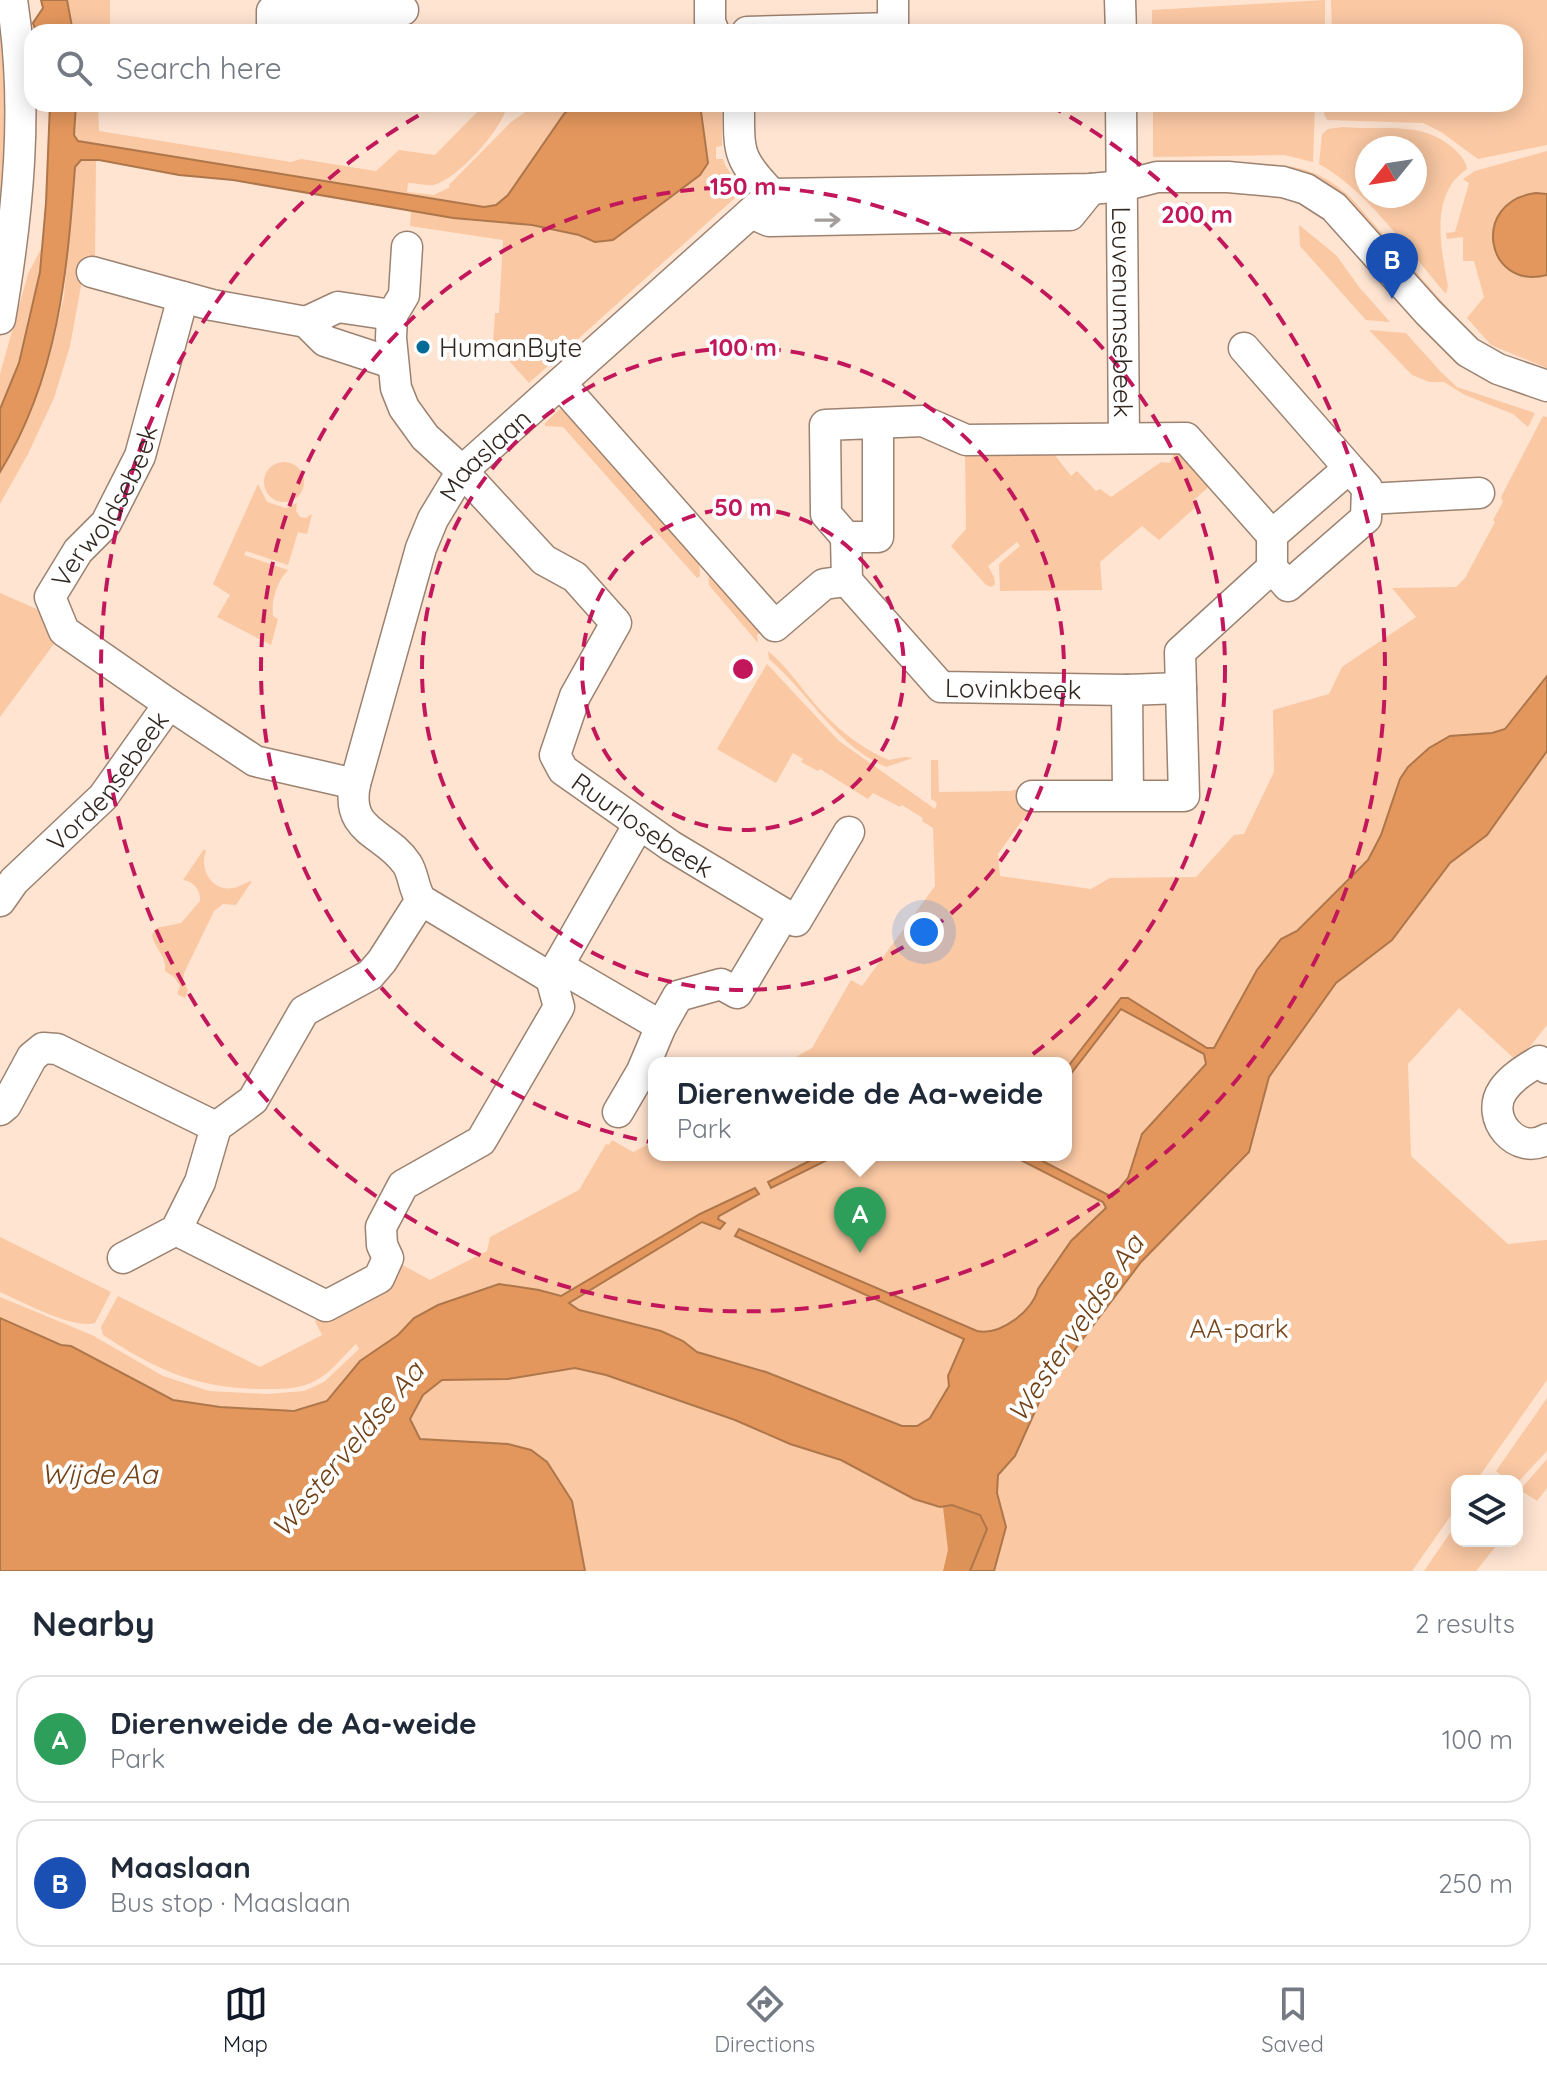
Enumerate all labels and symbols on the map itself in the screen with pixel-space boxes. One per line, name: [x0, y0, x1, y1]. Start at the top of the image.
north arrow: [1355, 136, 1427, 208]
text: 150 m: [710, 171, 776, 201]
text: 200 m: [1161, 199, 1233, 229]
street label: Leuvenumsebeek: [1105, 206, 1140, 418]
one-way arrow: [814, 212, 841, 228]
pin: B: [1366, 233, 1418, 299]
place label: HumanByte: [439, 331, 582, 364]
text: 100 m: [709, 332, 777, 362]
marker: HumanByte: [414, 338, 432, 356]
street label: Maaslaan: [431, 401, 537, 507]
street label: Verwoldsebeek: [43, 421, 164, 593]
text: 50 m: [714, 492, 772, 522]
centre of rings: [729, 655, 757, 683]
street label: Lovinkbeek: [945, 671, 1082, 706]
street label: Vordensebeek: [40, 704, 175, 858]
street label: Ruurlosebeek: [565, 765, 720, 884]
your location: [904, 912, 944, 952]
pin: A: [834, 1187, 886, 1253]
water label: Westerveldse Aa: [999, 1226, 1152, 1428]
park label: AA-park: [1189, 1312, 1289, 1345]
water label: Westerveldse Aa: [263, 1352, 432, 1544]
water label: Wijde Aa: [41, 1456, 159, 1491]

